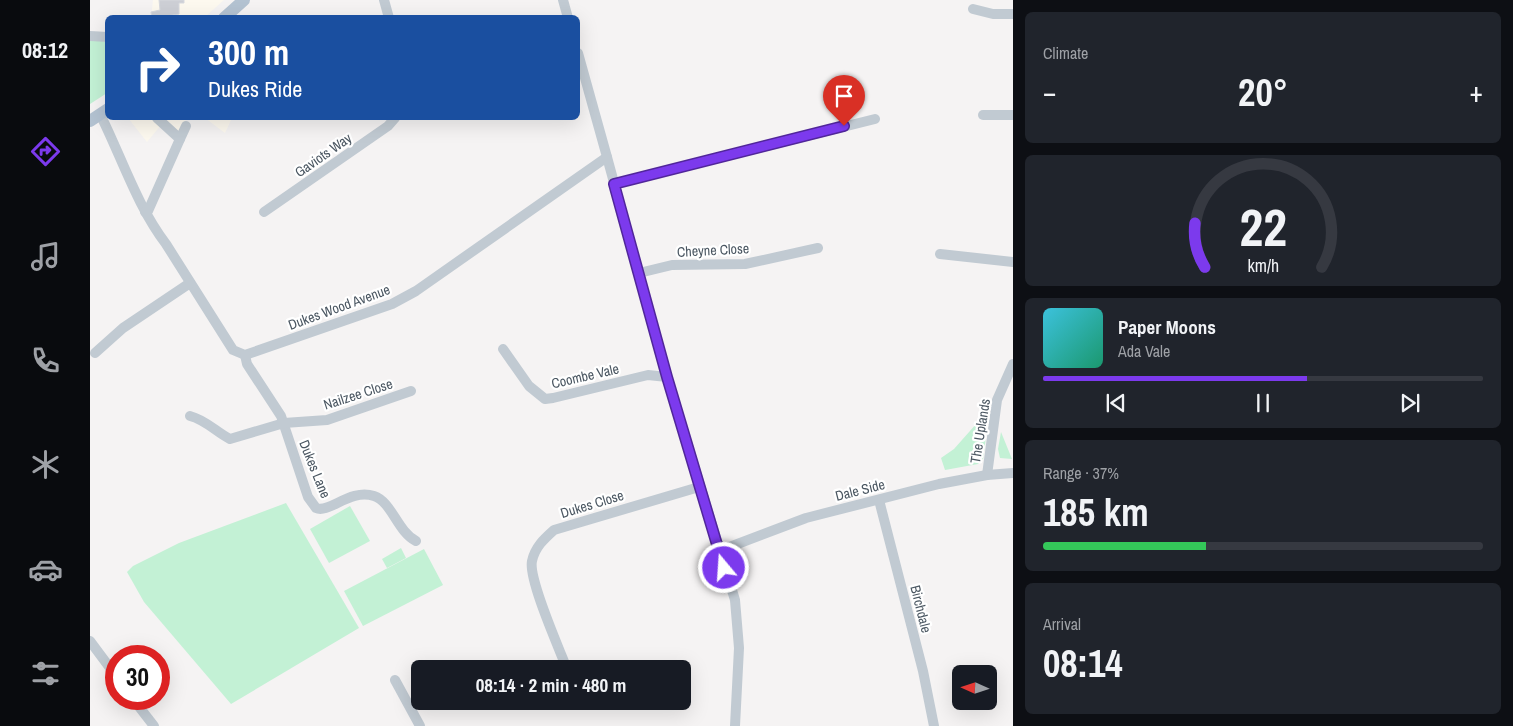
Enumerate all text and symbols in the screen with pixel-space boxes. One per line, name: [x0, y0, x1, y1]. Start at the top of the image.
text: 300 m: [208, 29, 289, 76]
text: 08:12: [22, 35, 68, 65]
icon: right: [125, 35, 190, 100]
text: Climate: [1043, 42, 1088, 64]
text: 20°: [1238, 67, 1288, 118]
text: −: [1043, 73, 1056, 111]
text: +: [1470, 73, 1483, 111]
text: Dukes Ride: [208, 74, 302, 104]
pin: [823, 75, 865, 126]
icon: arrive: [830, 82, 858, 110]
street label: Gaviots Way: [291, 129, 355, 181]
icon: directions: [28, 134, 63, 169]
text: 22: [1239, 192, 1287, 262]
icon: music: [28, 239, 63, 274]
street label: Cheyne Close: [677, 239, 749, 261]
text: km/h: [1247, 254, 1279, 278]
street label: Dukes Wood Avenue: [286, 280, 392, 334]
text: Paper Moons: [1118, 314, 1216, 340]
text: Ada Vale: [1118, 340, 1170, 362]
icon: phone: [28, 343, 63, 378]
street label: Coombe Vale: [549, 360, 621, 392]
street label: Nailzee Close: [321, 374, 395, 414]
icon: previous: [1102, 389, 1130, 417]
icon: pause: [1249, 389, 1277, 417]
icon: next: [1396, 389, 1424, 417]
street label: The Uplands: [966, 397, 994, 465]
street label: Dukes Lane: [295, 437, 335, 501]
icon: climate: [28, 447, 63, 482]
text: Range · 37%: [1043, 462, 1119, 484]
street label: Dale Side: [833, 475, 887, 505]
street label: Dukes Close: [558, 486, 626, 522]
text: 185 km: [1043, 487, 1149, 538]
position arrow: [697, 541, 749, 593]
icon: car: [28, 552, 63, 587]
street label: Birchdale: [906, 583, 936, 635]
text: Arrival: [1043, 613, 1081, 635]
text: 08:14: [1043, 638, 1123, 689]
speed limit sign: 30: [105, 645, 170, 710]
icon: filters: [28, 656, 63, 691]
north arrow: [952, 665, 998, 710]
map controls: [952, 665, 997, 710]
text: 08:14 · 2 min · 480 m: [476, 672, 626, 698]

